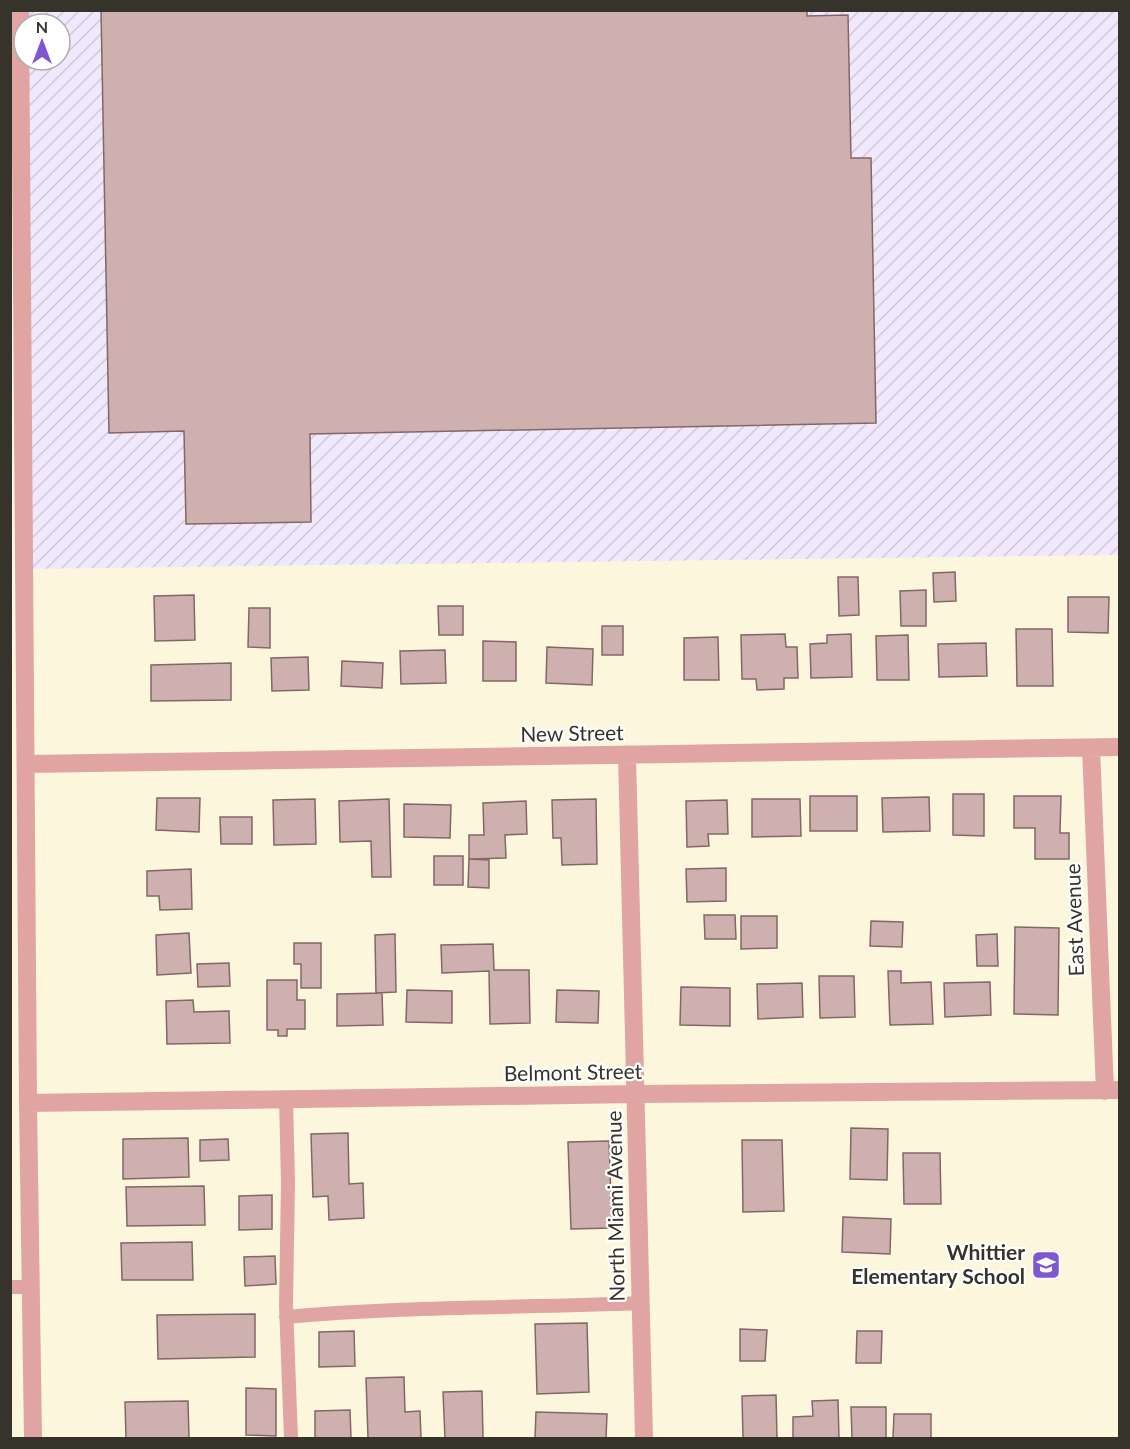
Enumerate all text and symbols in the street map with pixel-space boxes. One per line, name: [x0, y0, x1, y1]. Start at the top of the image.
north arrow: [12, 12, 72, 72]
text: N: [36, 17, 48, 36]
street label: New Street: [520, 719, 624, 746]
street label: East Avenue: [1059, 863, 1088, 977]
street label: Belmont Street: [504, 1058, 643, 1085]
street label: North Miami Avenue: [600, 1110, 629, 1302]
place label: Whittier Elementary School: [851, 1239, 1025, 1288]
school or university icon: Whittier Elementary School: [1030, 1249, 1062, 1281]

